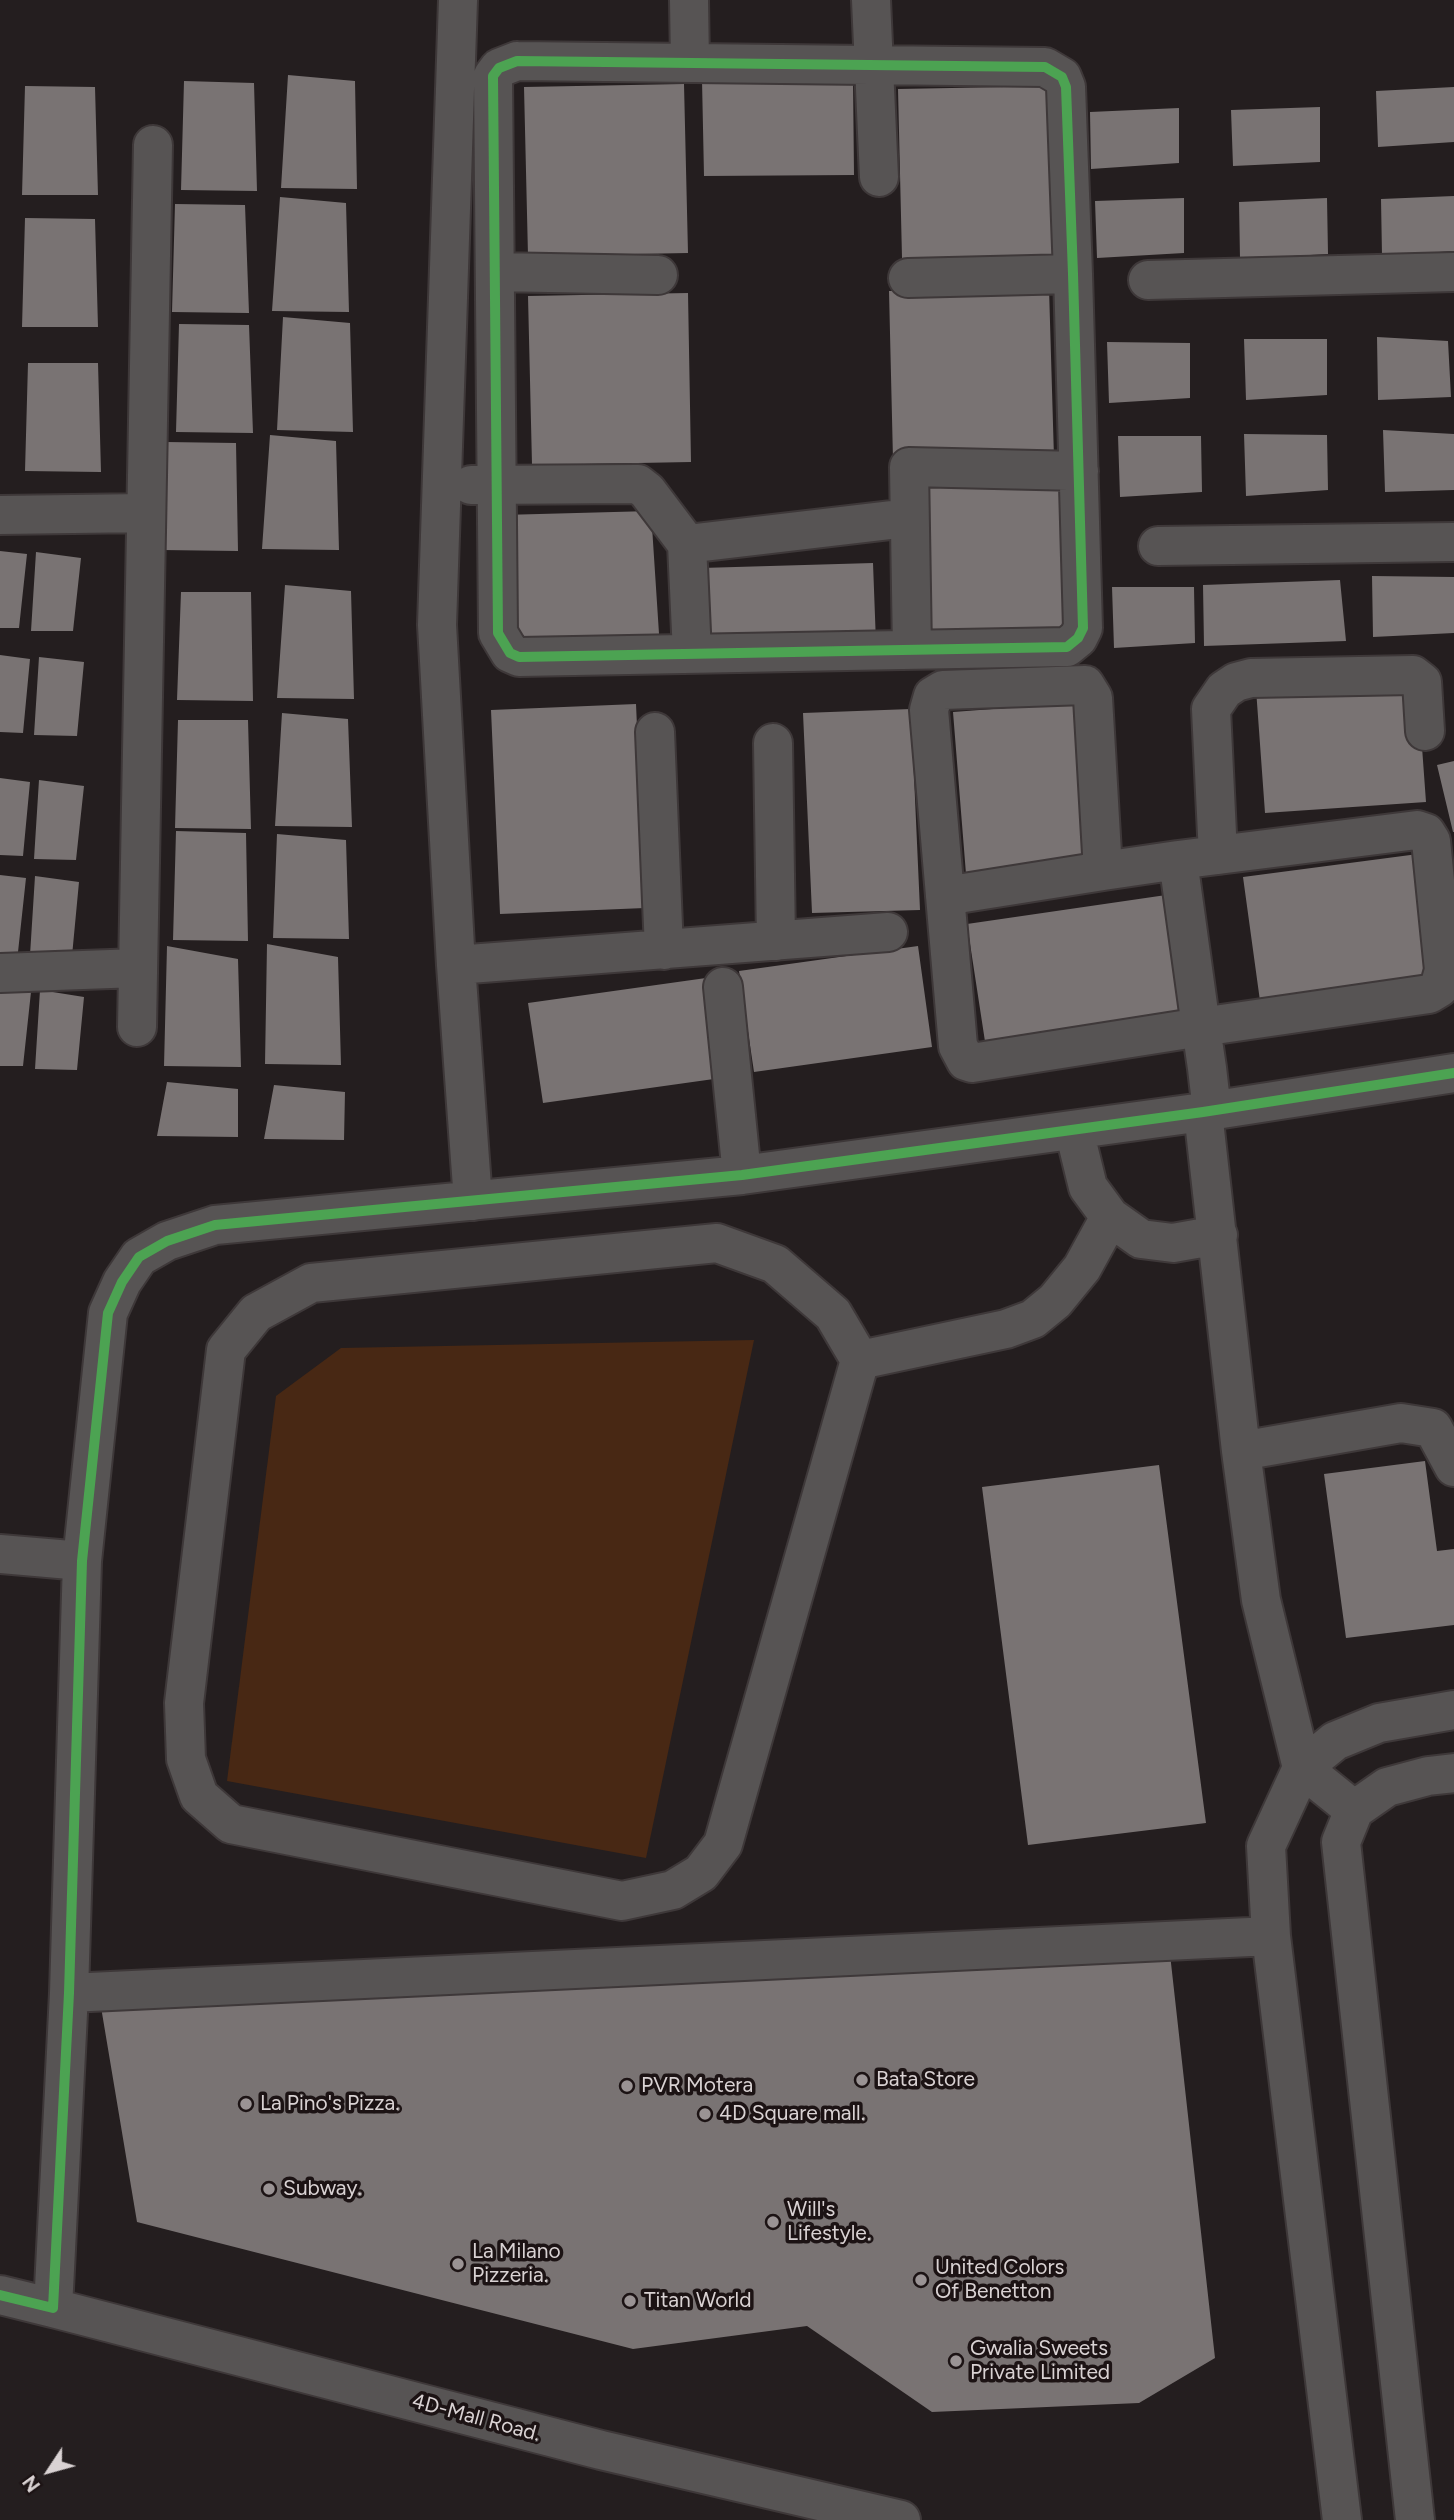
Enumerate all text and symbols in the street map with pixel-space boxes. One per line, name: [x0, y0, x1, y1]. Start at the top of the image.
place label: Bata Store: [876, 2067, 975, 2093]
marker: Bata Store: [854, 2072, 870, 2088]
place label: PVR Motera: [641, 2073, 753, 2099]
marker: PVR Motera: [619, 2078, 635, 2094]
place label: La Pino's Pizza.: [260, 2091, 400, 2117]
marker: La Pino's Pizza.: [238, 2096, 254, 2112]
place label: 4D Square mall.: [719, 2101, 865, 2127]
marker: 4D Square mall.: [697, 2106, 713, 2122]
place label: Subway.: [283, 2176, 362, 2202]
marker: Subway.: [261, 2181, 277, 2197]
place label: Will's Lifestyle.: [787, 2197, 871, 2247]
marker: Will's Lifestyle.: [765, 2214, 781, 2230]
place label: La Milano Pizzeria.: [472, 2239, 561, 2289]
place label: United Colors Of Benetton: [935, 2255, 1064, 2305]
marker: La Milano Pizzeria.: [450, 2256, 466, 2272]
marker: United Colors Of Benetton: [913, 2272, 929, 2288]
place label: Titan World: [644, 2288, 751, 2314]
marker: Titan World: [622, 2293, 638, 2309]
place label: Gwalia Sweets Private Limited: [970, 2336, 1110, 2386]
marker: Gwalia Sweets Private Limited: [948, 2353, 964, 2369]
street label: 4D-Mall Road.: [409, 2389, 543, 2447]
north arrow: [14, 2436, 84, 2506]
text: N: [18, 2471, 45, 2496]

